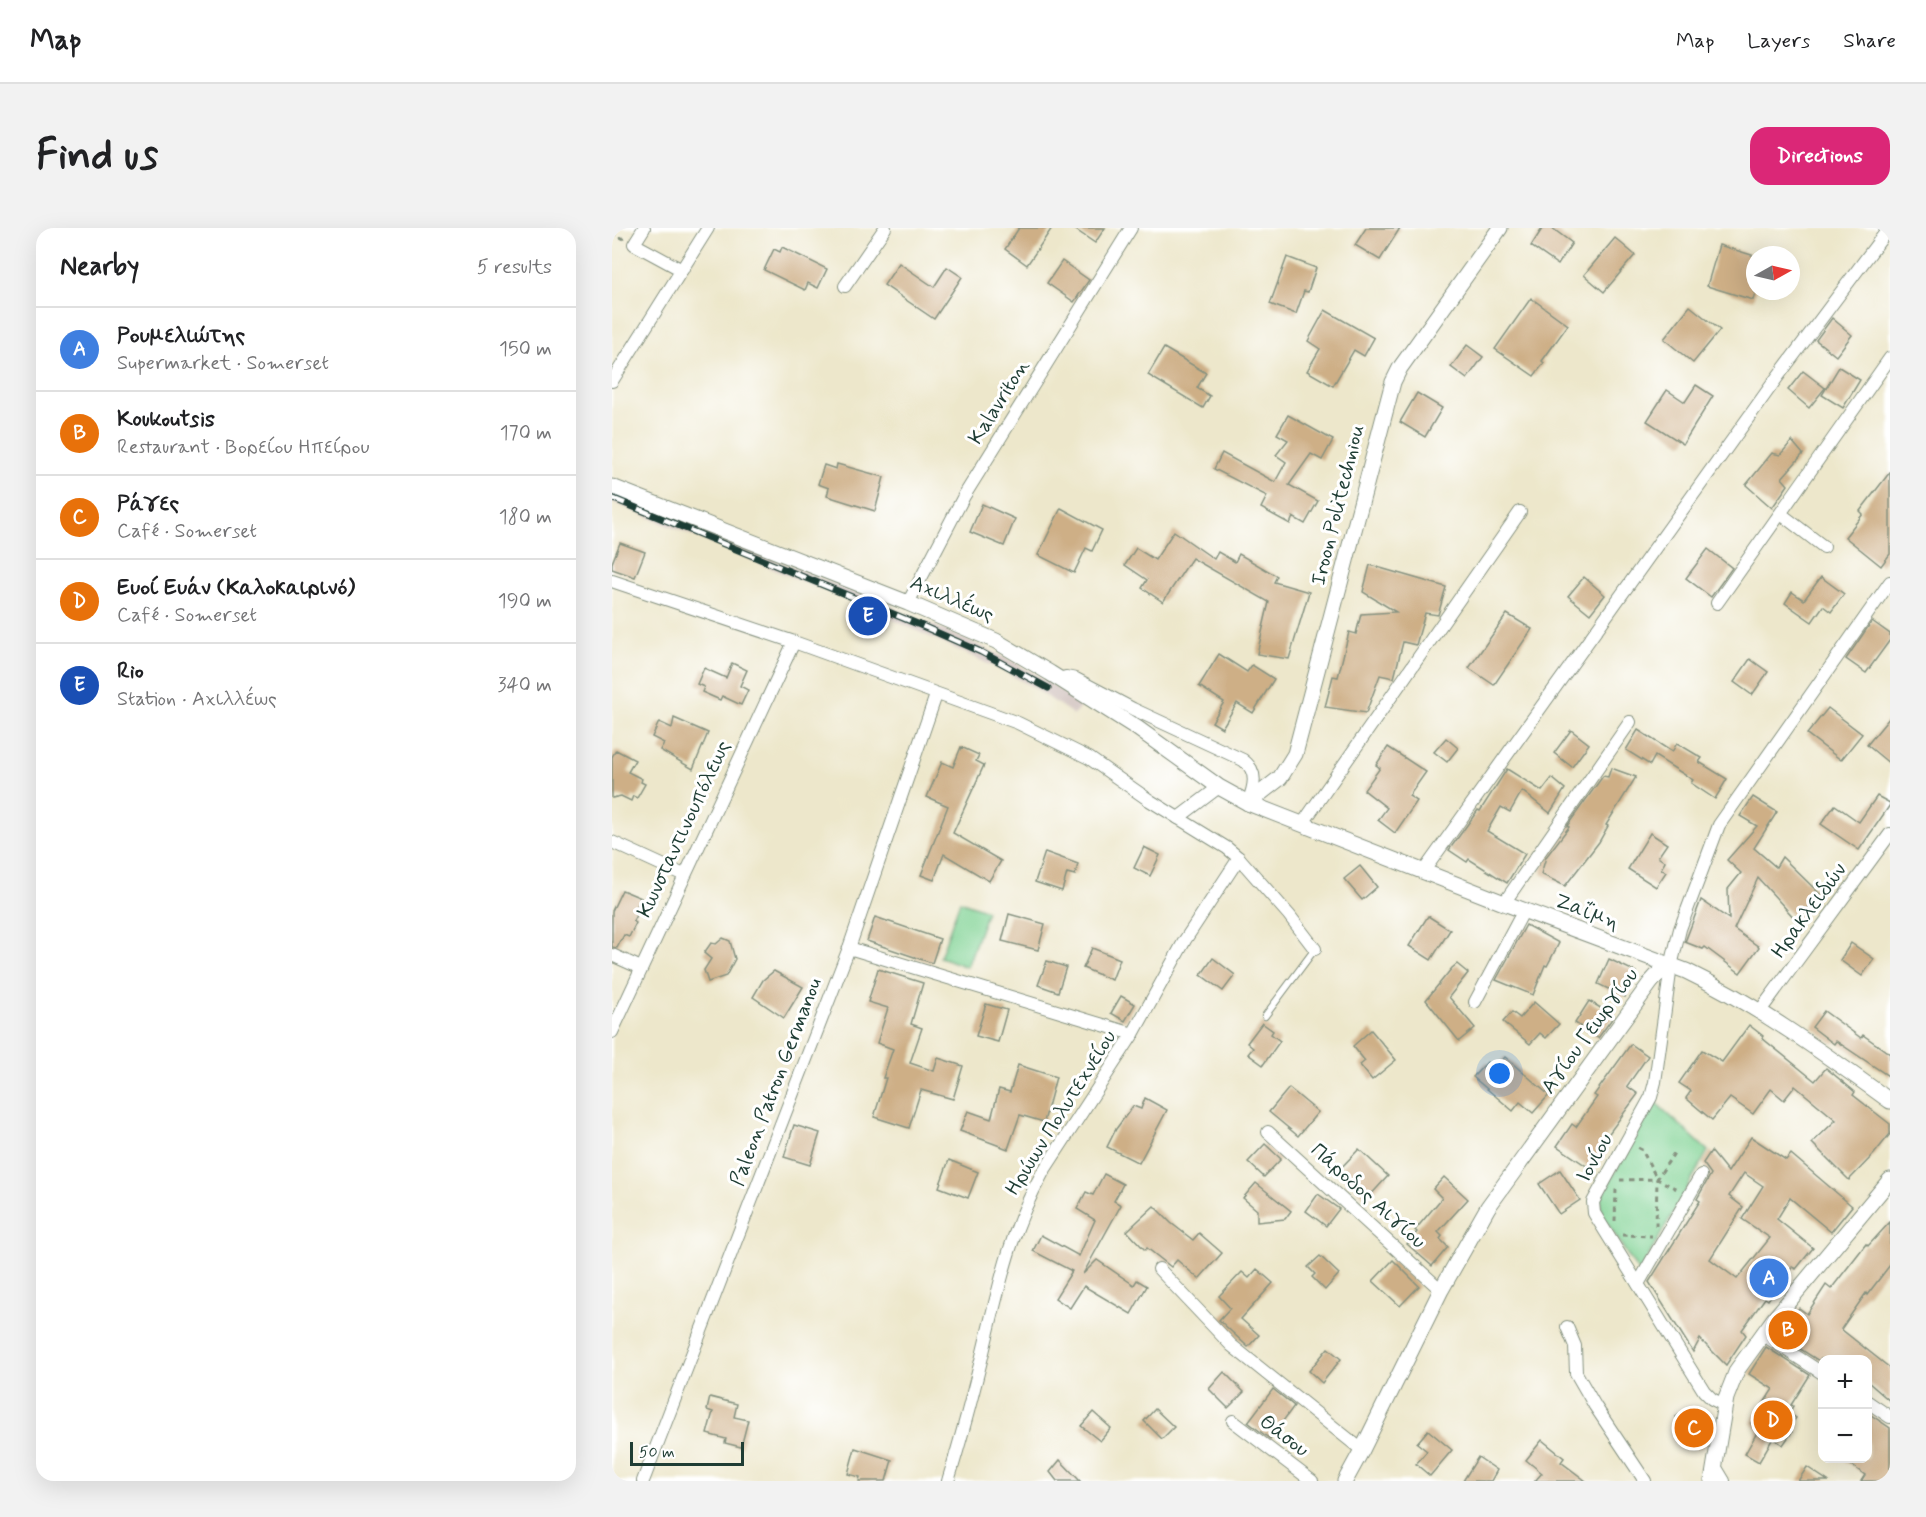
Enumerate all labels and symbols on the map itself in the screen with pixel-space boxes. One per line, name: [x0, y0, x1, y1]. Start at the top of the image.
north arrow: [1746, 246, 1800, 300]
street label: Kalavriton: [962, 354, 1036, 450]
street label: Iroon Politechniou: [1305, 422, 1371, 588]
street label: Αχιλλέως: [906, 568, 999, 629]
pin: E: [848, 594, 888, 638]
street label: Κωνσταντινουπόλεως: [631, 736, 737, 922]
street label: Ηρακλειδών: [1765, 857, 1853, 965]
street label: Ζαΐμη: [1551, 887, 1623, 937]
street label: Αγίου Γεωργίου: [1535, 962, 1645, 1100]
street label: Paleon Patron Germanou: [723, 974, 829, 1190]
street label: Ηρώων Πολυτεχνείου: [999, 1025, 1123, 1201]
your location: [1485, 1059, 1514, 1088]
street label: Ιονίου: [1570, 1128, 1620, 1188]
street label: Πάροδος Αιγίου: [1304, 1137, 1432, 1255]
pin: A: [1750, 1256, 1788, 1300]
pin: B: [1768, 1308, 1808, 1352]
pin: D: [1754, 1398, 1792, 1442]
pin: C: [1674, 1406, 1714, 1450]
street label: Θάσου: [1253, 1408, 1315, 1464]
scale bar: [630, 1439, 744, 1466]

